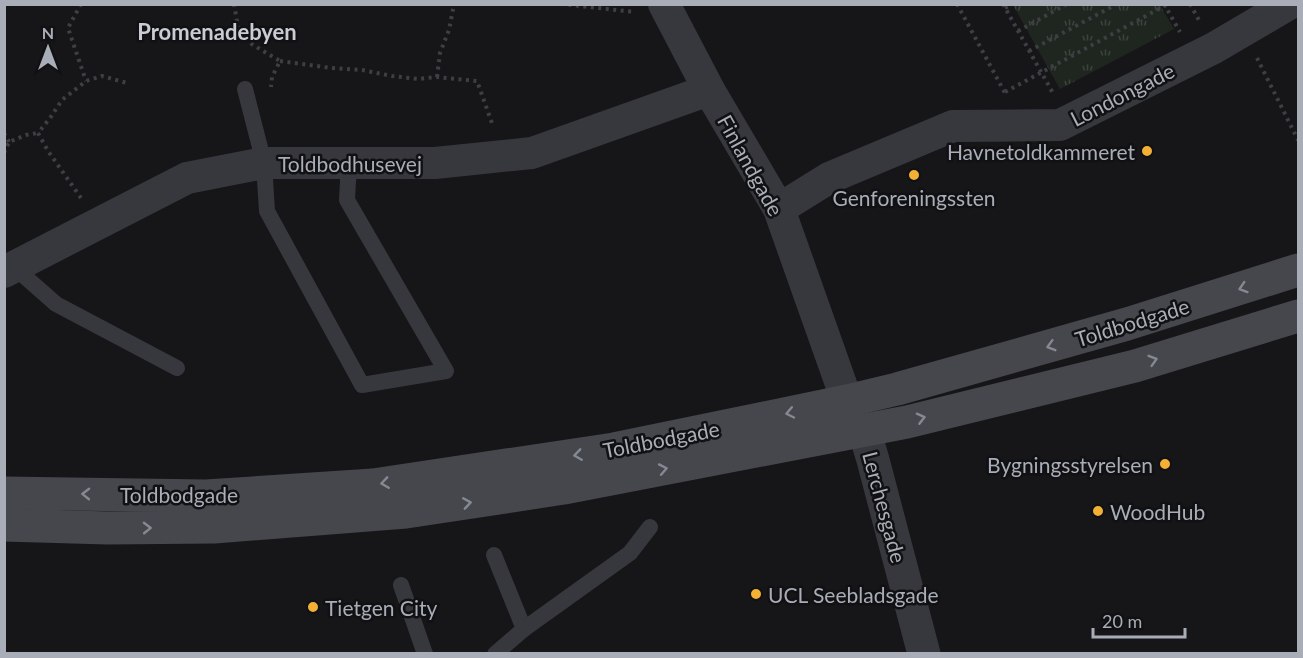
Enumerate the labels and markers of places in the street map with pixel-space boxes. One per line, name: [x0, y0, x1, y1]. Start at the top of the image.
place label: Havnetoldkammeret: [947, 139, 1135, 164]
marker: Havnetoldkammeret: [1140, 144, 1154, 158]
marker: Genforeningssten: [907, 168, 921, 182]
place label: Genforeningssten: [833, 185, 995, 210]
place label: Bygningsstyrelsen: [987, 452, 1153, 477]
marker: Bygningsstyrelsen: [1158, 457, 1172, 471]
place label: WoodHub: [1110, 499, 1205, 524]
marker: WoodHub: [1091, 504, 1105, 518]
place label: UCL Seebladsgade: [768, 582, 939, 607]
marker: UCL Seebladsgade: [749, 587, 763, 601]
place label: Tietgen City: [325, 595, 437, 620]
marker: Tietgen City: [306, 600, 320, 614]

